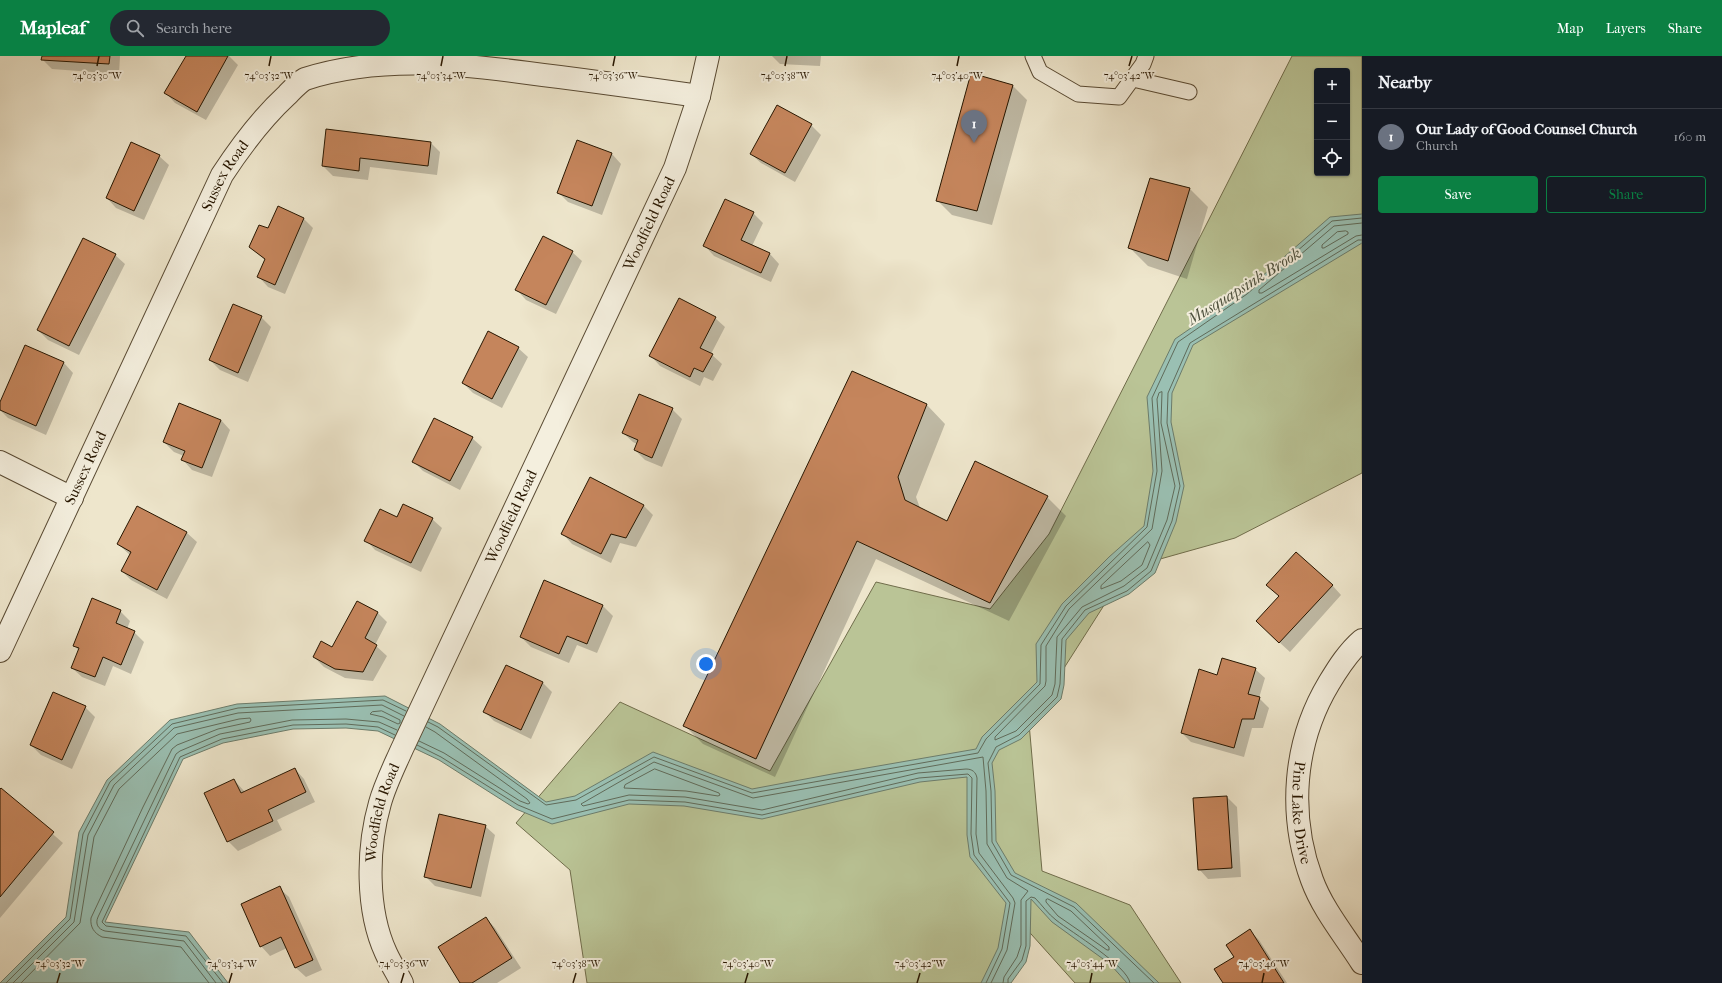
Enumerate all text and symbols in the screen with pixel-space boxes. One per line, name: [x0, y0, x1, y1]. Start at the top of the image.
search box: [110, 10, 390, 46]
text: Mapleaf: [20, 17, 86, 39]
icon: search: [124, 17, 146, 39]
text: Search here: [156, 19, 232, 37]
text: Map: [1557, 20, 1584, 37]
text: Layers: [1606, 20, 1646, 37]
text: Share: [1668, 20, 1702, 37]
map controls: [1314, 68, 1350, 176]
button: +: [1314, 68, 1350, 104]
text: 74°03'30"W: [72, 70, 123, 82]
text: 74°03'32"W: [245, 70, 295, 82]
text: 74°03'34"W: [416, 70, 467, 82]
text: 74°03'36"W: [588, 70, 639, 82]
text: 74°03'38"W: [761, 70, 811, 82]
text: 74°03'40"W: [932, 70, 984, 82]
text: 74°03'42"W: [1104, 70, 1155, 82]
text: Nearby: [1378, 72, 1432, 92]
button: −: [1314, 104, 1350, 140]
pin: 1: [961, 110, 987, 143]
text: Our Lady of Good Counsel Church: [1416, 120, 1637, 138]
text: 1: [1389, 129, 1393, 144]
text: 160 m: [1674, 129, 1706, 144]
street label: Sussex Road: [197, 136, 253, 214]
text: Church: [1416, 138, 1458, 153]
button: locate: [1314, 140, 1350, 176]
street label: Woodfield Road: [619, 173, 679, 274]
button: Save: [1378, 176, 1538, 213]
button: Share: [1546, 176, 1706, 213]
water label: Musquapsink Brook: [1183, 243, 1305, 329]
street label: Sussex Road: [61, 428, 111, 508]
street label: Woodfield Road: [481, 466, 541, 567]
your location: [696, 654, 716, 674]
street label: Woodfield Road: [362, 760, 404, 863]
street label: Pine Lake Drive: [1288, 760, 1315, 867]
text: 74°03'32"W: [36, 958, 86, 970]
text: 74°03'34"W: [207, 958, 258, 970]
text: 74°03'36"W: [379, 958, 430, 970]
text: 74°03'38"W: [552, 958, 602, 970]
text: 74°03'40"W: [723, 958, 775, 970]
text: 74°03'42"W: [895, 958, 946, 970]
text: 74°03'44"W: [1066, 958, 1119, 970]
text: 74°03'46"W: [1239, 958, 1291, 970]

